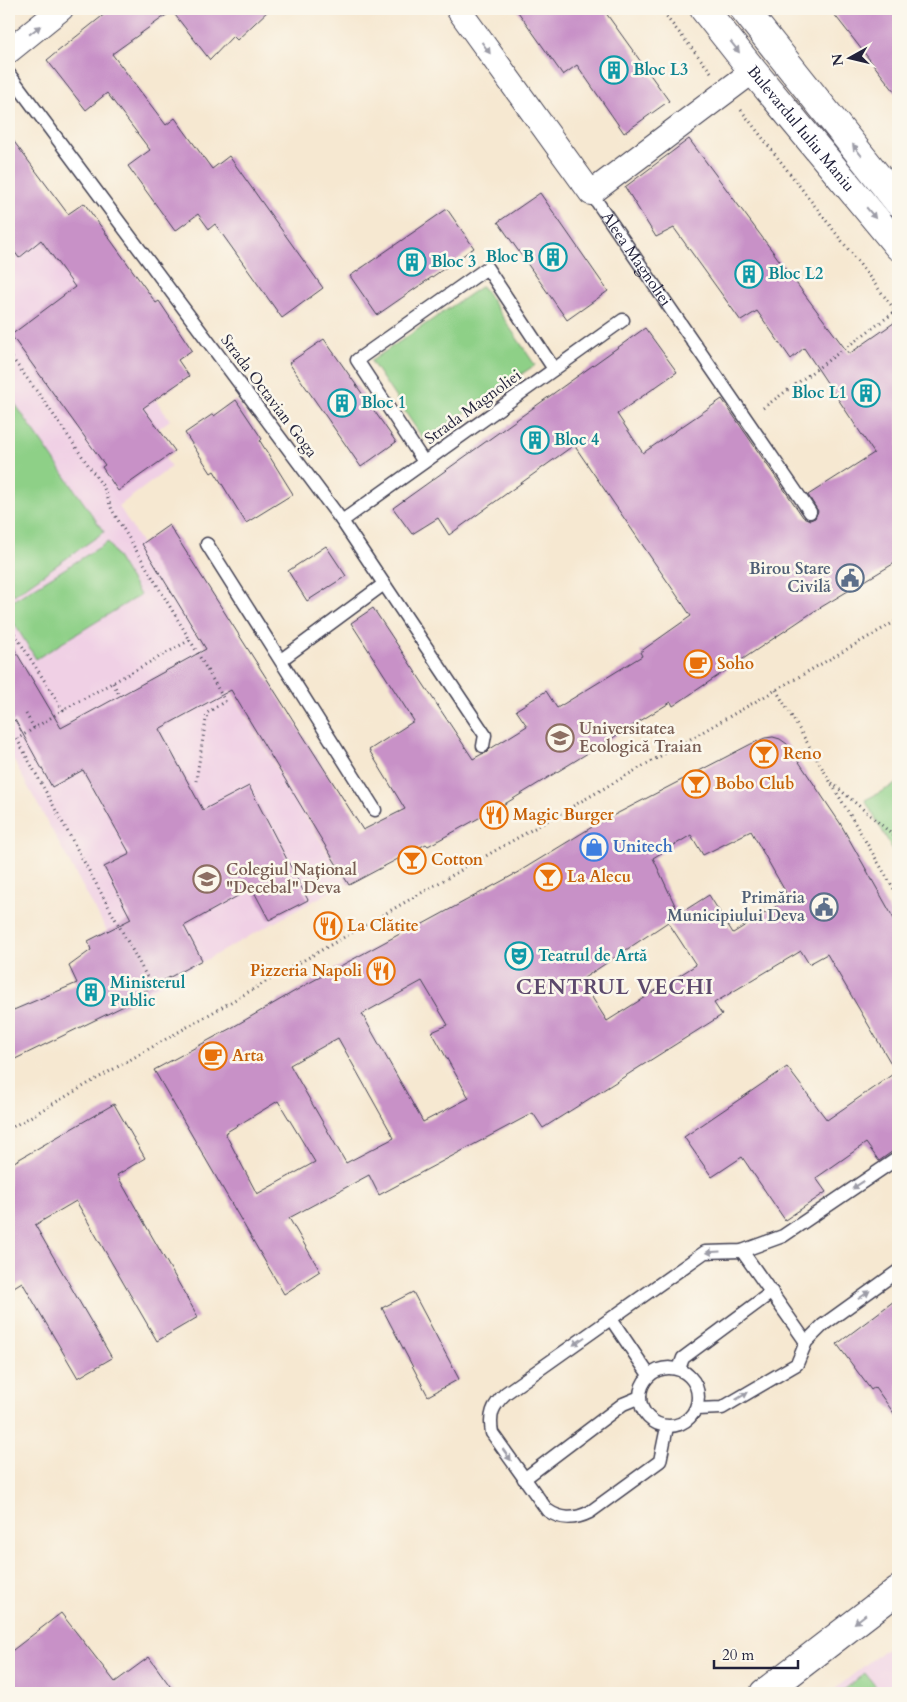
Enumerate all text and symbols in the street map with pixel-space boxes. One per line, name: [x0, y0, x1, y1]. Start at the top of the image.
one-way arrow: [28, 24, 41, 35]
north arrow: [824, 32, 874, 82]
one-way arrow: [729, 40, 740, 53]
one-way arrow: [481, 41, 491, 55]
text: N: [827, 52, 848, 67]
building icon: Bloc L3: [599, 55, 629, 85]
place label: Bloc L3: [633, 59, 688, 81]
street label: Bulevardul Iuliu Maniu: [742, 61, 860, 197]
one-way arrow: [852, 143, 862, 157]
one-way arrow: [866, 206, 877, 219]
street label: Aleea Magnoliei: [596, 207, 677, 311]
building icon: Bloc B: [538, 242, 568, 272]
place label: Bloc B: [486, 246, 534, 268]
building icon: Bloc 3: [397, 247, 427, 277]
place label: Bloc 3: [431, 251, 476, 273]
building icon: Bloc L2: [734, 259, 764, 289]
place label: Bloc L2: [768, 263, 823, 285]
street label: Strada Octavian Goga: [215, 330, 323, 462]
street label: Strada Magnoliei: [420, 364, 526, 450]
building icon: Bloc L1: [851, 378, 881, 408]
place label: Bloc L1: [792, 382, 847, 404]
building icon: Bloc 1: [327, 388, 357, 418]
place label: Bloc 1: [361, 392, 406, 414]
building icon: Bloc 4: [520, 425, 550, 455]
place label: Bloc 4: [554, 429, 599, 451]
place label: Birou Stare Civilă: [749, 558, 831, 598]
public building icon: Birou Stare Civilă: [835, 563, 865, 593]
cafe icon: Soho: [683, 649, 713, 679]
place label: Soho: [717, 653, 754, 675]
place label: Universitatea Ecologică Traian: [579, 718, 703, 758]
school or university icon: Universitatea Ecologică Traian: [545, 723, 575, 753]
bar icon: Reno: [749, 739, 779, 769]
place label: Reno: [783, 743, 822, 765]
bar icon: Bobo Club: [681, 769, 711, 799]
place label: Bobo Club: [715, 773, 794, 795]
restaurant icon: Magic Burger: [479, 800, 509, 830]
place label: Magic Burger: [513, 804, 614, 826]
shop icon: Unitech: [579, 832, 609, 862]
place label: Unitech: [613, 836, 673, 858]
bar icon: Cotton: [397, 845, 427, 875]
place label: Cotton: [431, 849, 484, 871]
place label: Colegiul Național "Decebal" Deva: [226, 859, 357, 899]
bar icon: La Alecu: [533, 862, 563, 892]
school or university icon: Colegiul Național "Decebal" Deva: [192, 864, 222, 894]
place label: La Alecu: [567, 866, 631, 888]
place label: Primăria Municipiului Deva: [667, 887, 805, 927]
public building icon: Primăria Municipiului Deva: [809, 892, 839, 922]
restaurant icon: La Clătite: [313, 911, 343, 941]
place label: La Clătite: [347, 915, 419, 937]
theatre icon: Teatrul de Artă: [504, 941, 534, 971]
place label: Teatrul de Artă: [538, 945, 647, 967]
restaurant icon: Pizzeria Napoli: [366, 956, 396, 986]
place label: Pizzeria Napoli: [250, 960, 362, 982]
place label: Ministerul Public: [110, 972, 186, 1012]
district label: CENTRUL VECHI: [516, 973, 714, 1002]
building icon: Ministerul Public: [76, 977, 106, 1007]
cafe icon: Arta: [198, 1041, 228, 1071]
place label: Arta: [232, 1045, 264, 1067]
one-way arrow: [851, 1180, 865, 1190]
one-way arrow: [705, 1248, 721, 1256]
one-way arrow: [857, 1290, 871, 1300]
one-way arrow: [573, 1337, 586, 1346]
one-way arrow: [735, 1392, 748, 1401]
one-way arrow: [502, 1448, 512, 1462]
one-way arrow: [854, 1614, 867, 1625]
scale bar: [714, 1637, 798, 1669]
text: 20 m: [722, 1645, 754, 1665]

